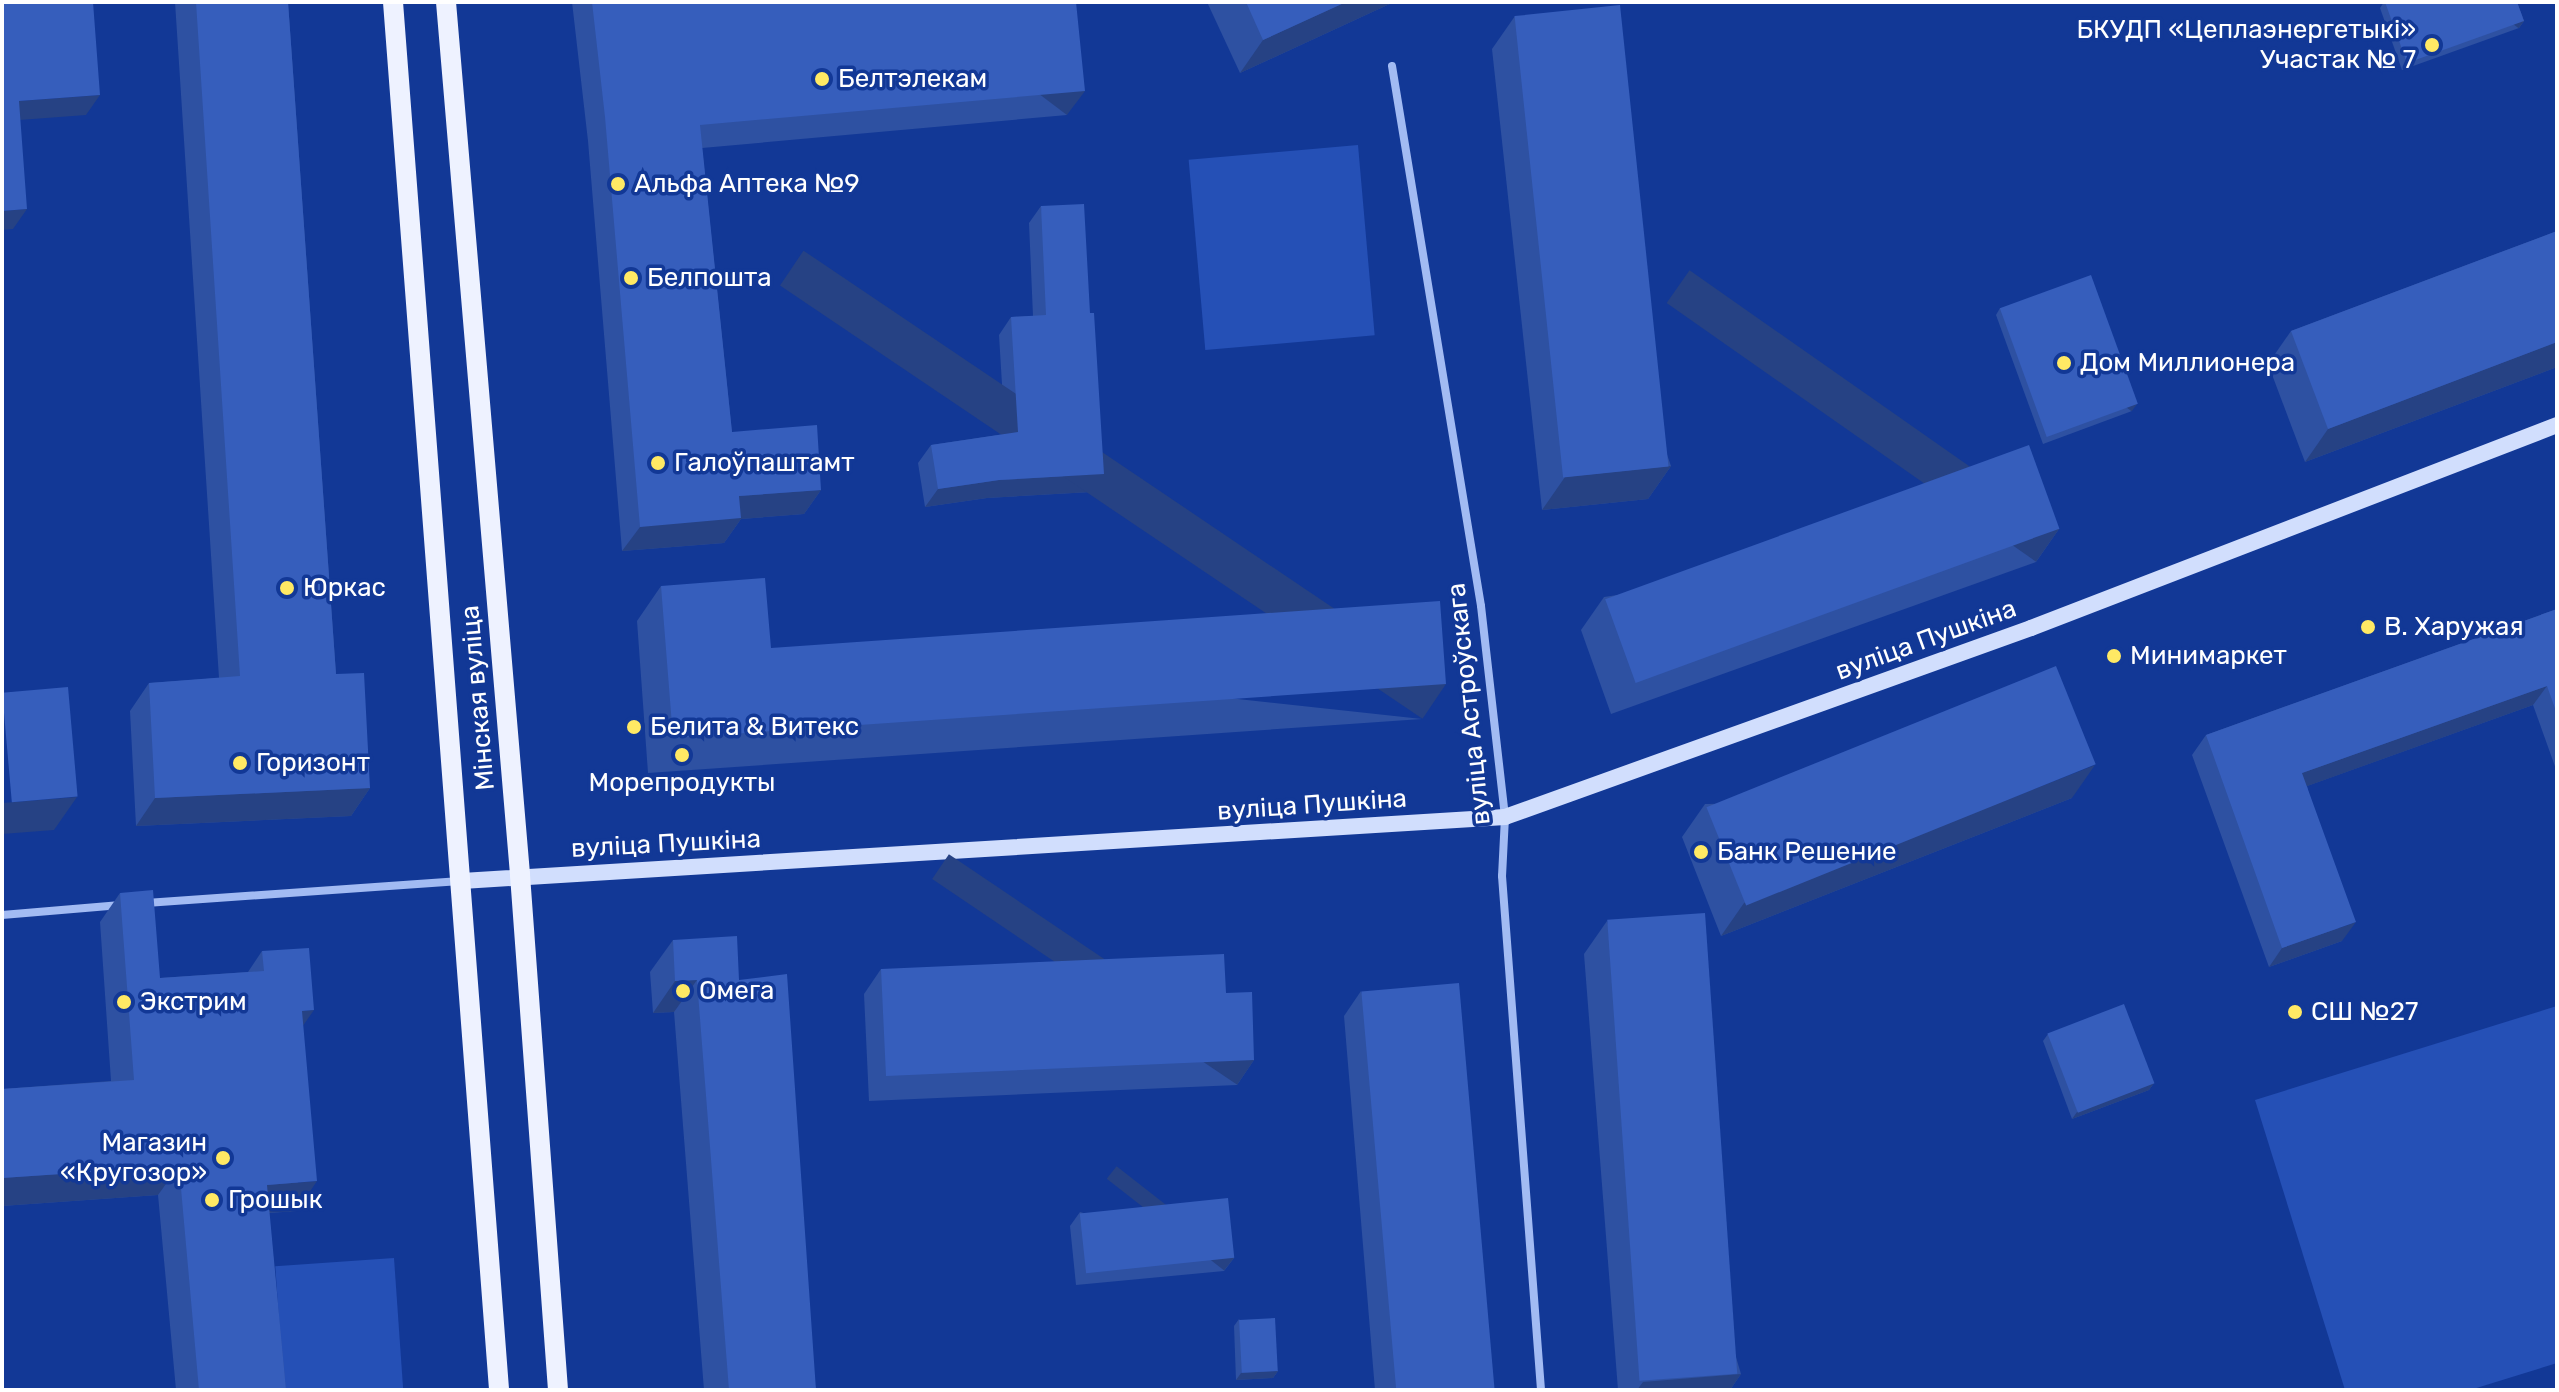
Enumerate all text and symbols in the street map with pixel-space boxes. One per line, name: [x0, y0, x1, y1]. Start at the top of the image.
place label: БКУДП «Цеплаэнергетыкі» Участак № 7: [2076, 14, 2416, 76]
marker: БКУДП «Цеплаэнергетыкі» Участак № 7: [2423, 36, 2441, 54]
place label: Белтэлекам: [838, 63, 987, 95]
marker: Белтэлекам: [813, 70, 831, 88]
place label: Альфа Аптека №9: [634, 168, 860, 200]
marker: Альфа Аптека №9: [609, 175, 627, 193]
place label: Белпошта: [647, 262, 772, 294]
marker: Белпошта: [622, 269, 640, 287]
place label: Дом Миллионера: [2080, 347, 2295, 379]
marker: Дом Миллионера: [2055, 354, 2073, 372]
place label: Галоўпаштамт: [674, 447, 855, 479]
marker: Галоўпаштамт: [649, 454, 667, 472]
place label: Юркас: [303, 572, 386, 604]
marker: Юркас: [278, 579, 296, 597]
street label: вуліца Астроўскага: [1441, 581, 1497, 827]
street label: вуліца Пушкіна: [1831, 593, 2021, 687]
street label: Мінская вуліца: [454, 604, 502, 792]
place label: В. Харужая: [2384, 611, 2524, 643]
marker: В. Харужая: [2359, 618, 2377, 636]
place label: Минимаркет: [2130, 640, 2287, 672]
marker: Минимаркет: [2105, 647, 2123, 665]
place label: Белита & Витекс: [650, 711, 859, 743]
marker: Белита & Витекс: [625, 718, 643, 736]
marker: Морепродукты: [673, 746, 691, 764]
place label: Горизонт: [256, 747, 370, 779]
marker: Горизонт: [231, 754, 249, 772]
place label: Морепродукты: [589, 767, 775, 799]
street label: вуліца Пушкіна: [1216, 783, 1408, 827]
street label: вуліца Пушкіна: [570, 823, 762, 865]
place label: Банк Решение: [1717, 836, 1897, 868]
marker: Банк Решение: [1692, 843, 1710, 861]
place label: Омега: [699, 975, 774, 1007]
marker: Омега: [674, 982, 692, 1000]
place label: Экстрим: [140, 986, 247, 1018]
marker: Экстрим: [115, 993, 133, 1011]
place label: СШ №27: [2311, 996, 2418, 1028]
marker: СШ №27: [2286, 1003, 2304, 1021]
place label: Магазин «Кругозор»: [60, 1127, 207, 1188]
marker: Магазин «Кругозор»: [214, 1149, 232, 1167]
place label: Грошык: [228, 1184, 323, 1216]
marker: Грошык: [203, 1191, 221, 1209]

